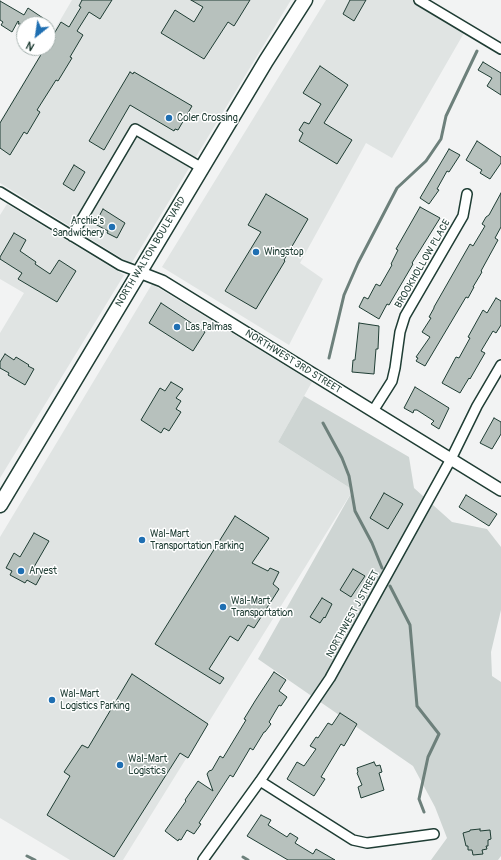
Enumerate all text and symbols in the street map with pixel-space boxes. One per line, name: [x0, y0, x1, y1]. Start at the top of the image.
north arrow: [16, 16, 56, 56]
text: N: [24, 38, 37, 53]
place label: Coler Crossing: [177, 112, 238, 124]
marker: Coler Crossing: [164, 113, 174, 123]
street label: NORTH WALTON BOULEVARD: [113, 195, 189, 309]
place label: Archie’s Sandwichery: [52, 215, 104, 238]
street label: BROOKHOLLOW PLACE: [393, 218, 453, 310]
marker: Archie’s Sandwichery: [107, 222, 117, 232]
place label: Wingstop: [264, 246, 304, 258]
marker: Wingstop: [251, 247, 261, 257]
place label: Las Palmas: [185, 321, 232, 333]
marker: Las Palmas: [172, 322, 182, 332]
street label: NORTHWEST 3RD STREET: [243, 328, 343, 396]
place label: Wal-Mart Transportation Parking: [150, 528, 244, 552]
marker: Wal-Mart Transportation Parking: [137, 535, 147, 545]
place label: Arvest: [29, 565, 57, 577]
marker: Arvest: [16, 566, 26, 576]
street label: NORTHWEST J STREET: [324, 568, 382, 660]
place label: Wal-Mart Transportation: [231, 595, 293, 618]
marker: Wal-Mart Transportation: [218, 602, 228, 612]
place label: Wal-Mart Logistics Parking: [60, 688, 130, 712]
marker: Wal-Mart Logistics Parking: [47, 695, 57, 705]
place label: Wal-Mart Logistics: [128, 753, 167, 776]
marker: Wal-Mart Logistics: [115, 760, 125, 770]

